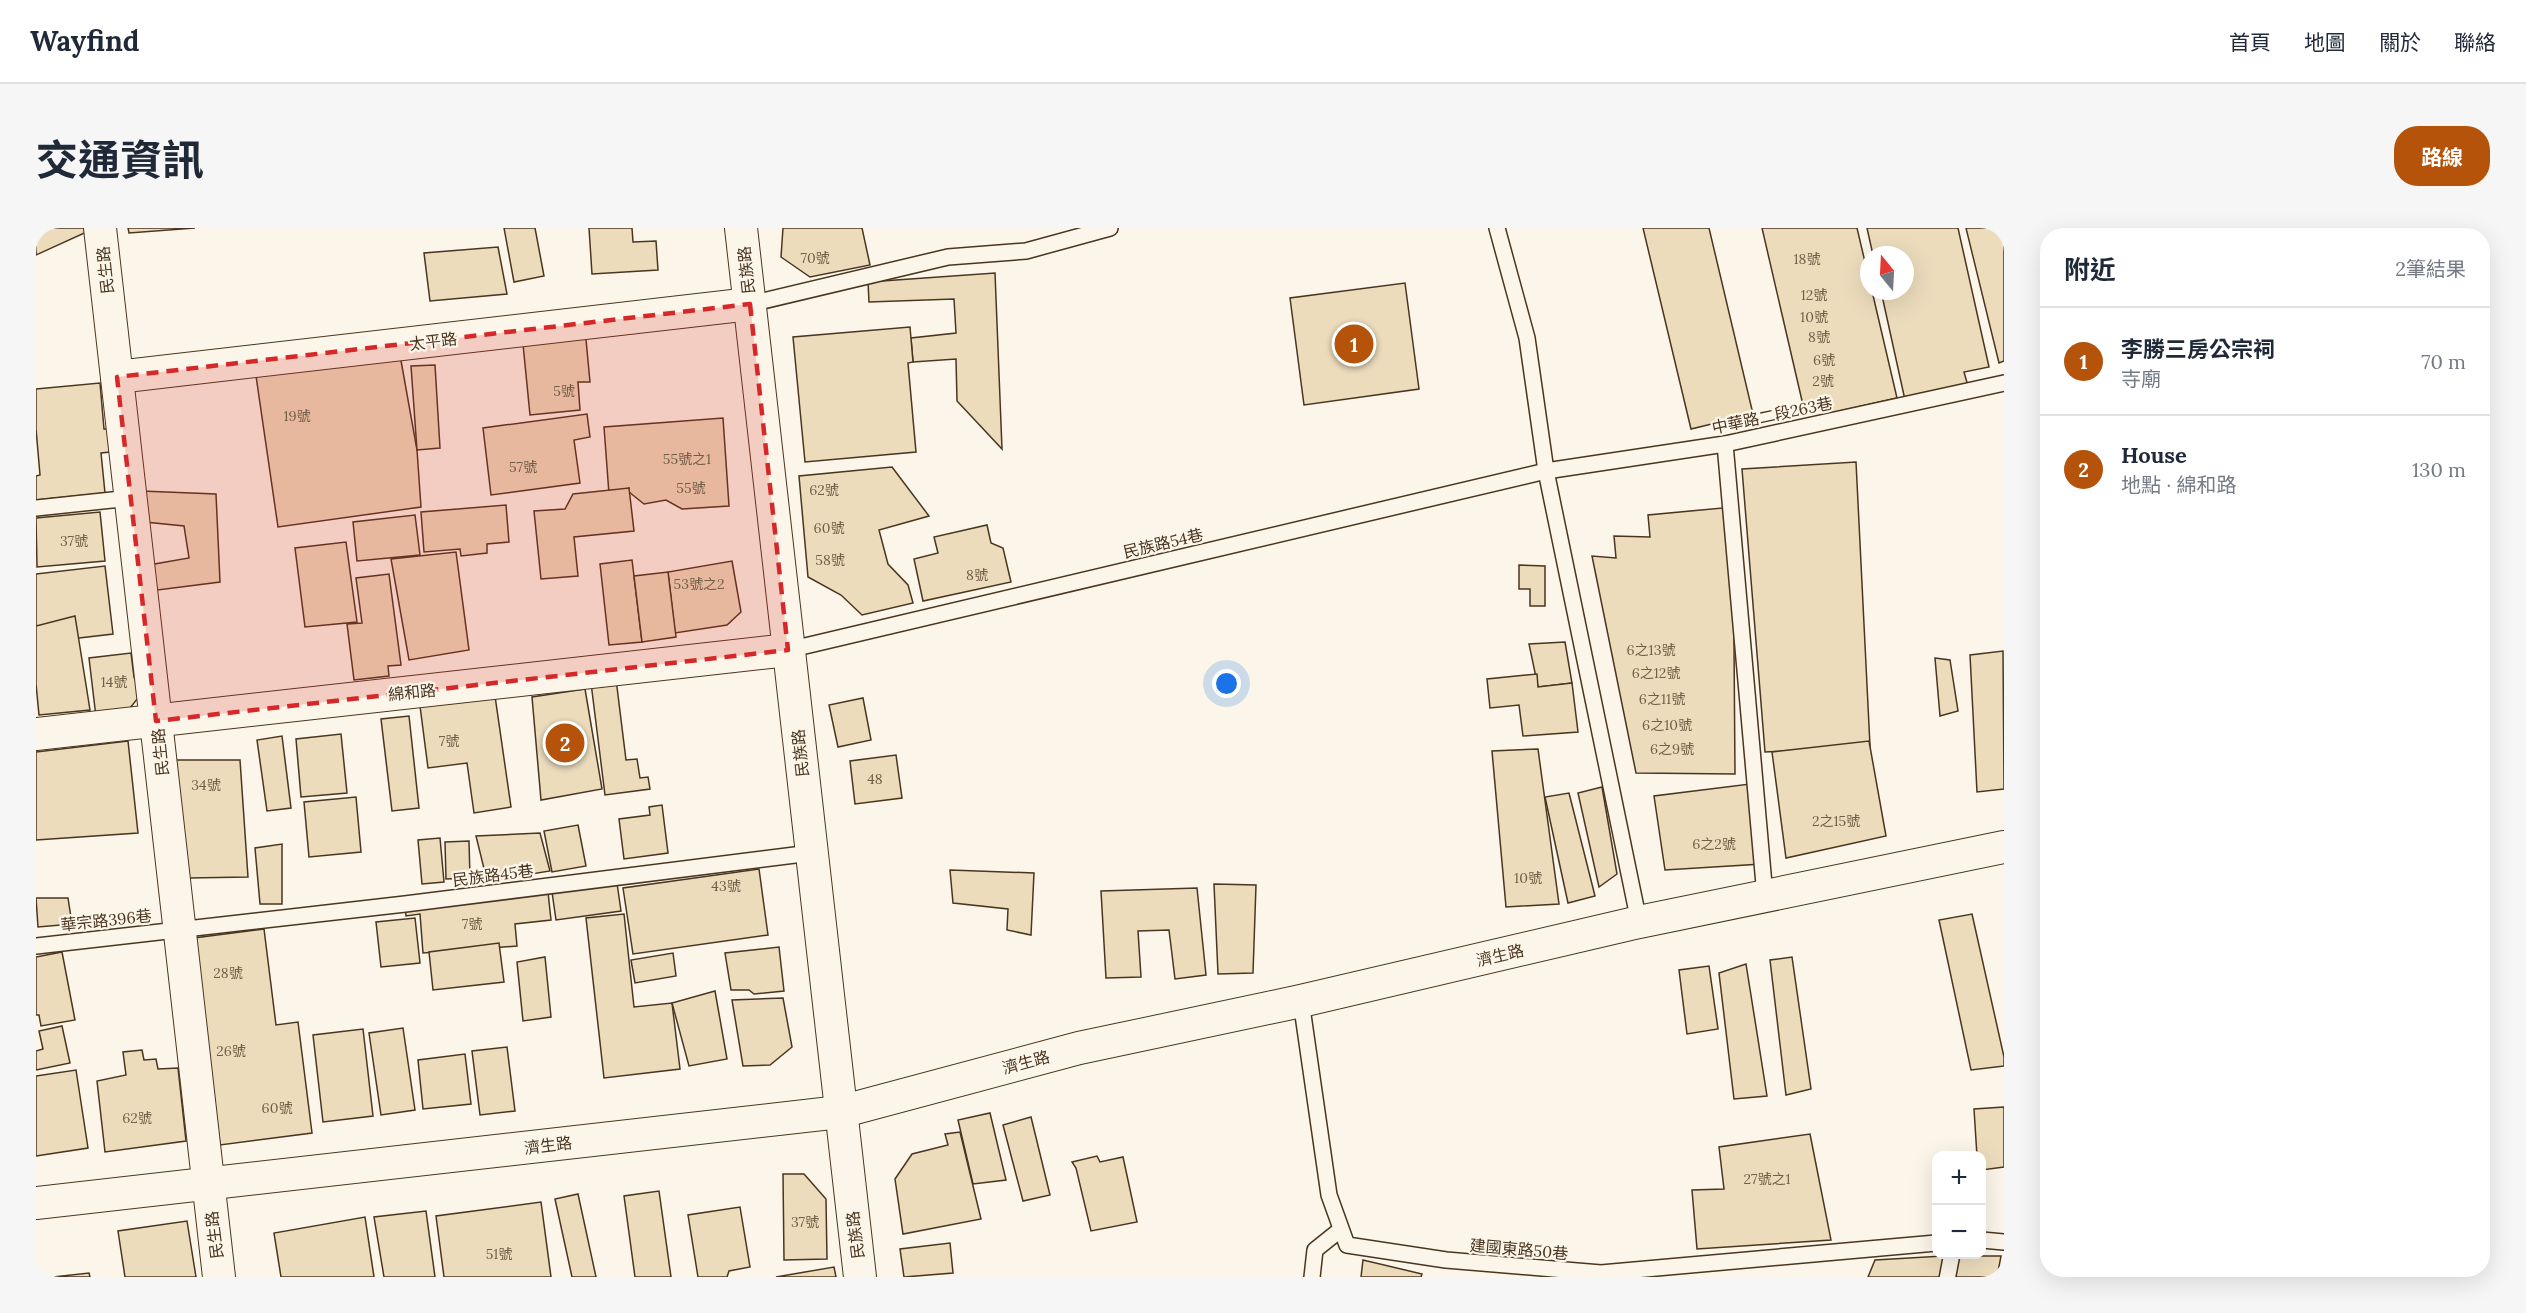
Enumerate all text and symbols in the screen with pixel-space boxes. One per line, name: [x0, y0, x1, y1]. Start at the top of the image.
text: Wayfind: [30, 23, 139, 59]
text: 首頁: [2229, 29, 2271, 56]
text: 地圖: [2304, 29, 2346, 56]
text: 關於: [2379, 29, 2421, 56]
text: 聯絡: [2454, 29, 2496, 56]
button: 路線: [2394, 126, 2490, 186]
text: 交通資訊: [36, 133, 204, 187]
street label: 民生路: [93, 245, 117, 295]
street label: 民族路: [734, 245, 758, 295]
north arrow: [1860, 246, 1914, 300]
house number: 70號: [800, 249, 830, 267]
house number: 18號: [1794, 250, 1820, 268]
text: 附近: [2064, 253, 2116, 286]
text: 2筆結果: [2395, 256, 2466, 281]
house number: 12號: [1801, 286, 1827, 304]
house number: 10號: [1800, 308, 1828, 326]
pin: 1: [1334, 322, 1374, 366]
street label: 太平路: [408, 328, 458, 354]
house number: 8號: [1808, 328, 1830, 346]
text: 李勝三房公宗祠: [2121, 335, 2275, 363]
text: 1: [2079, 349, 2088, 374]
text: 70 m: [2421, 349, 2466, 374]
house number: 6號: [1813, 351, 1835, 369]
text: 寺廟: [2121, 366, 2161, 391]
house number: 2號: [1812, 372, 1834, 390]
house number: 5號: [553, 382, 575, 400]
street label: 中華路二段263巷: [1710, 392, 1834, 438]
house number: 19號: [283, 407, 311, 425]
text: House: [2121, 441, 2187, 469]
house number: 55號之1: [663, 450, 711, 468]
text: 2: [2078, 457, 2089, 482]
text: 130 m: [2412, 457, 2466, 482]
house number: 57號: [509, 458, 537, 476]
text: 地點 · 綿和路: [2121, 472, 2237, 497]
house number: 55號: [676, 479, 706, 497]
house number: 62號: [809, 481, 839, 499]
house number: 60號: [814, 519, 844, 537]
street label: 民族路54巷: [1121, 524, 1205, 562]
house number: 37號: [60, 532, 88, 550]
house number: 58號: [815, 551, 845, 569]
house number: 8號: [966, 566, 988, 584]
house number: 53號之2: [674, 575, 724, 593]
house number: 6之13號: [1627, 641, 1676, 659]
house number: 6之12號: [1632, 664, 1680, 682]
your location: [1212, 669, 1241, 698]
house number: 14號: [101, 673, 127, 691]
street label: 綿和路: [387, 680, 437, 704]
house number: 6之11號: [1639, 690, 1685, 708]
house number: 6之10號: [1642, 716, 1692, 734]
pin: 2: [546, 720, 584, 766]
street label: 民生路: [148, 727, 172, 777]
street label: 民族路: [788, 728, 812, 778]
house number: 7號: [439, 732, 459, 750]
house number: 6之9號: [1650, 740, 1694, 758]
house number: 48: [867, 770, 883, 788]
house number: 34號: [191, 776, 221, 794]
house number: 2之15號: [1812, 812, 1860, 830]
house number: 6之2號: [1692, 835, 1736, 853]
street label: 民族路45巷: [451, 860, 535, 890]
house number: 10號: [1514, 869, 1542, 887]
house number: 43號: [711, 877, 741, 895]
street label: 華宗路396巷: [59, 905, 153, 935]
house number: 7號: [462, 915, 482, 933]
street label: 濟生路: [1474, 940, 1526, 970]
house number: 28號: [213, 964, 243, 982]
house number: 26號: [216, 1042, 246, 1060]
street label: 濟生路: [1000, 1046, 1052, 1078]
house number: 60號: [262, 1099, 292, 1117]
house number: 62號: [122, 1109, 152, 1127]
street label: 濟生路: [523, 1132, 573, 1158]
map controls: [1932, 1151, 1986, 1259]
button: +: [1932, 1151, 1986, 1205]
house number: 27號之1: [1743, 1170, 1791, 1188]
button: −: [1932, 1205, 1986, 1259]
street label: 民生路: [201, 1210, 227, 1260]
street label: 民族路: [842, 1210, 868, 1260]
house number: 37號: [791, 1213, 819, 1231]
street label: 建國東路50巷: [1469, 1235, 1569, 1263]
house number: 51號: [486, 1245, 512, 1263]

